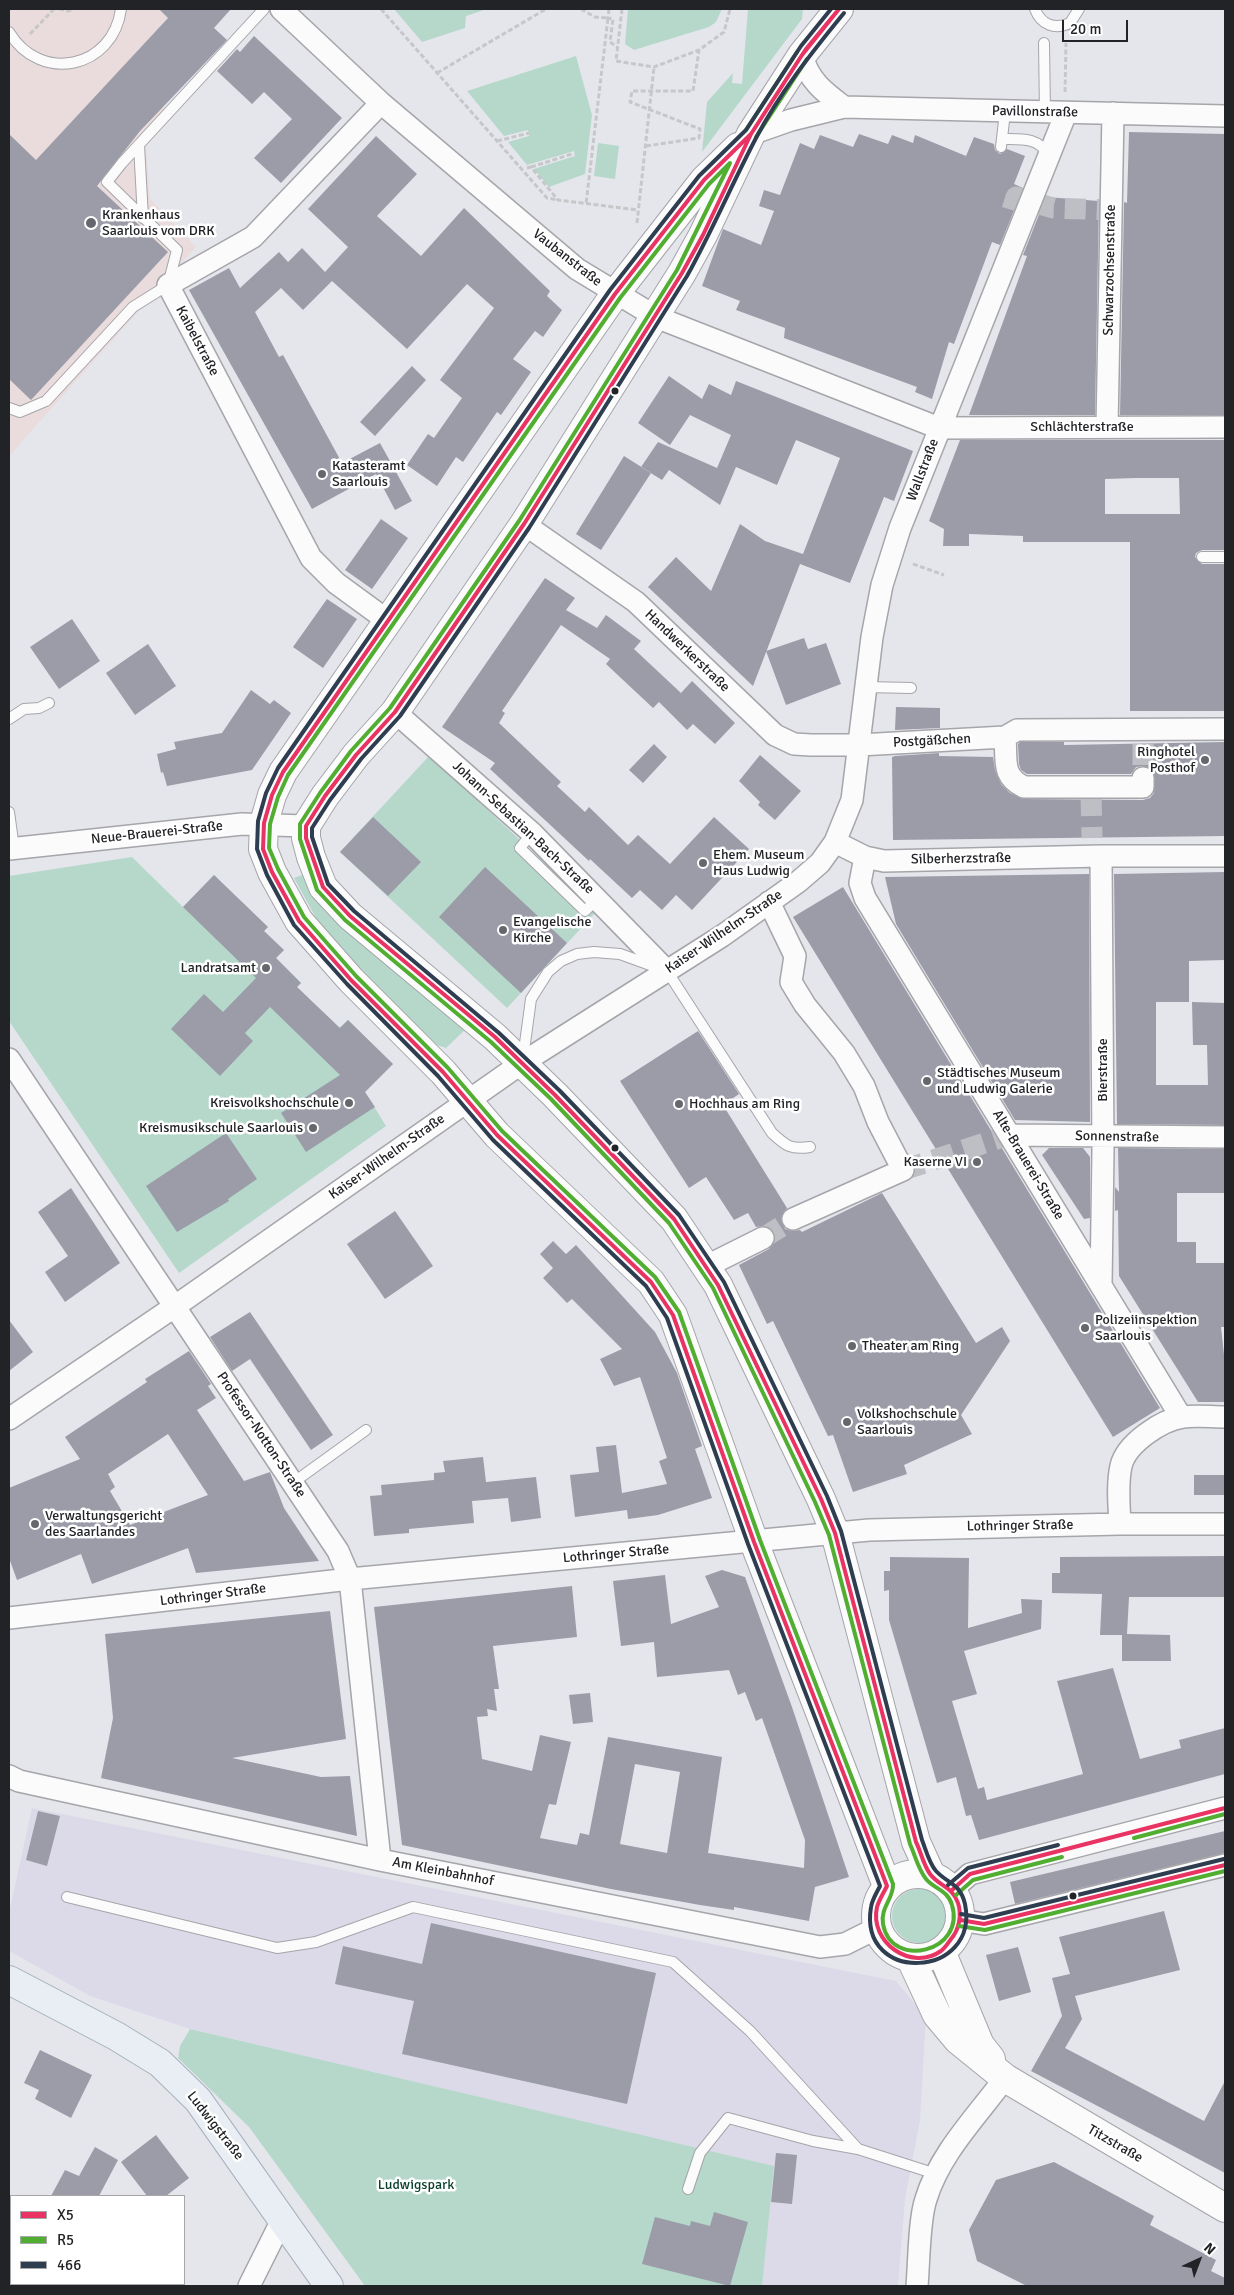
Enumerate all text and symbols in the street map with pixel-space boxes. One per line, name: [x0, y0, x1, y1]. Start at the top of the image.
scale bar: [1064, 10, 1130, 42]
text: 20 m: [1070, 20, 1101, 38]
street label: Pavillonstraße: [992, 103, 1078, 121]
street label: Schwarzochsenstraße: [1100, 204, 1120, 336]
place label: Krankenhaus Saarlouis vom DRK: [102, 207, 214, 240]
marker: Krankenhaus Saarlouis vom DRK: [84, 216, 98, 230]
street label: Vaubanstraße: [529, 226, 605, 290]
street label: Kaibelstraße: [172, 303, 222, 379]
unlabelled marker: [610, 386, 620, 396]
street label: Schlächterstraße: [1030, 419, 1134, 435]
street label: Wallstraße: [903, 436, 943, 504]
place label: Katasteramt Saarlouis: [332, 458, 405, 491]
marker: Katasteramt Saarlouis: [316, 468, 328, 480]
street label: Handwerkerstraße: [641, 606, 733, 696]
street label: Postgäßchen: [893, 731, 971, 751]
place label: Ringhotel Posthof: [1137, 744, 1195, 776]
marker: Ringhotel Posthof: [1199, 754, 1211, 766]
street label: Johann-Sebastian-Bach-Straße: [449, 758, 597, 898]
street label: Neue-Brauerei-Straße: [90, 818, 224, 848]
place label: Ehem. Museum Haus Ludwig: [713, 847, 804, 880]
street label: Silberherzstraße: [911, 850, 1011, 868]
marker: Ehem. Museum Haus Ludwig: [697, 857, 709, 869]
street label: Kaiser-Wilhelm-Straße: [662, 887, 786, 977]
place label: Evangelische Kirche: [513, 914, 591, 946]
marker: Evangelische Kirche: [497, 924, 509, 936]
place label: Landratsamt: [180, 960, 256, 976]
marker: Landratsamt: [260, 962, 272, 974]
street label: Bierstraße: [1095, 1038, 1111, 1102]
place label: Städtisches Museum und Ludwig Galerie: [937, 1065, 1060, 1098]
marker: Städtisches Museum und Ludwig Galerie: [921, 1075, 933, 1087]
place label: Kreisvolkshochschule: [210, 1095, 339, 1111]
place label: Hochhaus am Ring: [689, 1096, 800, 1112]
marker: Kreisvolkshochschule: [343, 1097, 355, 1109]
marker: Hochhaus am Ring: [673, 1098, 685, 1110]
street label: Alte-Brauerei-Straße: [989, 1107, 1067, 1223]
street label: Kaiser-Wilhelm-Straße: [326, 1111, 448, 1203]
place label: Kreismusikschule Saarlouis: [139, 1120, 303, 1136]
marker: Kreismusikschule Saarlouis: [307, 1122, 319, 1134]
street label: Sonnenstraße: [1075, 1128, 1159, 1146]
unlabelled marker: [610, 1143, 620, 1153]
place label: Kaserne VI: [903, 1154, 967, 1170]
marker: Kaserne VI: [971, 1156, 983, 1168]
place label: Polizeiinspektion Saarlouis: [1095, 1312, 1197, 1344]
marker: Polizeiinspektion Saarlouis: [1079, 1322, 1091, 1334]
place label: Theater am Ring: [862, 1338, 959, 1354]
marker: Theater am Ring: [846, 1340, 858, 1352]
street label: Professor-Notton-Straße: [213, 1369, 309, 1501]
place label: Volkshochschule Saarlouis: [857, 1406, 957, 1438]
marker: Volkshochschule Saarlouis: [841, 1416, 853, 1428]
place label: Verwaltungsgericht des Saarlandes: [45, 1508, 162, 1540]
street label: Lothringer Straße: [967, 1517, 1073, 1535]
marker: Verwaltungsgericht des Saarlandes: [29, 1518, 41, 1530]
street label: Lothringer Straße: [562, 1541, 670, 1567]
street label: Lothringer Straße: [159, 1580, 267, 1610]
street label: Am Kleinbahnhof: [391, 1854, 495, 1890]
unlabelled marker: [1068, 1891, 1078, 1901]
street label: Ludwigstraße: [183, 2088, 247, 2164]
street label: Titzstraße: [1084, 2121, 1146, 2167]
park label: Ludwigspark: [378, 2177, 454, 2193]
legend: [10, 2195, 185, 2285]
text: X5: [57, 2206, 74, 2224]
text: R5: [57, 2231, 74, 2249]
north arrow: [1174, 2235, 1224, 2285]
text: N: [1200, 2239, 1219, 2258]
text: 466: [57, 2256, 81, 2274]

